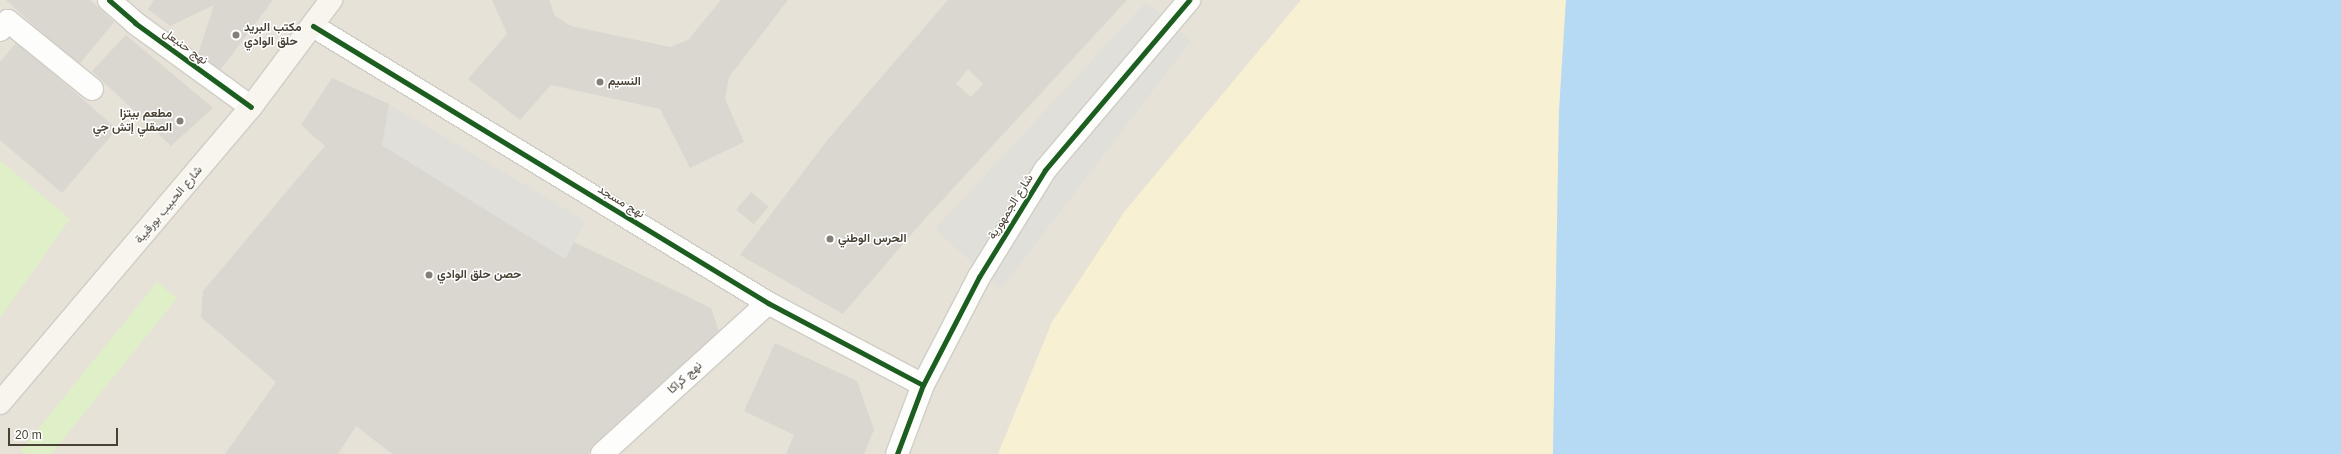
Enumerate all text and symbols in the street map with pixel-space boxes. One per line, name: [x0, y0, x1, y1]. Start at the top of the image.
place label: مكتب البريد حلق الوادي: [244, 21, 302, 49]
street label: نهج حنبعل: [160, 26, 210, 68]
marker: مكتب البريد حلق الوادي: [231, 30, 241, 40]
place label: النسيم: [608, 75, 641, 89]
marker: النسيم: [595, 77, 605, 87]
place label: مطعم بيتزا الصقلي إتش جي: [93, 107, 172, 135]
marker: مطعم بيتزا الصقلي إتش جي: [175, 116, 185, 126]
street label: شارع الحبيب بورقيبة: [132, 163, 206, 247]
street label: شارع الجمهورية: [985, 172, 1037, 242]
street label: نهج مسجد: [595, 182, 647, 222]
place label: الحرس الوطني: [838, 232, 907, 246]
marker: الحرس الوطني: [825, 234, 835, 244]
place label: حصن حلق الوادي: [437, 268, 521, 282]
marker: حصن حلق الوادي: [424, 270, 434, 280]
street label: نهج كراكا: [665, 359, 705, 397]
scale bar: [10, 420, 120, 446]
text: 20 m: [15, 428, 42, 442]

